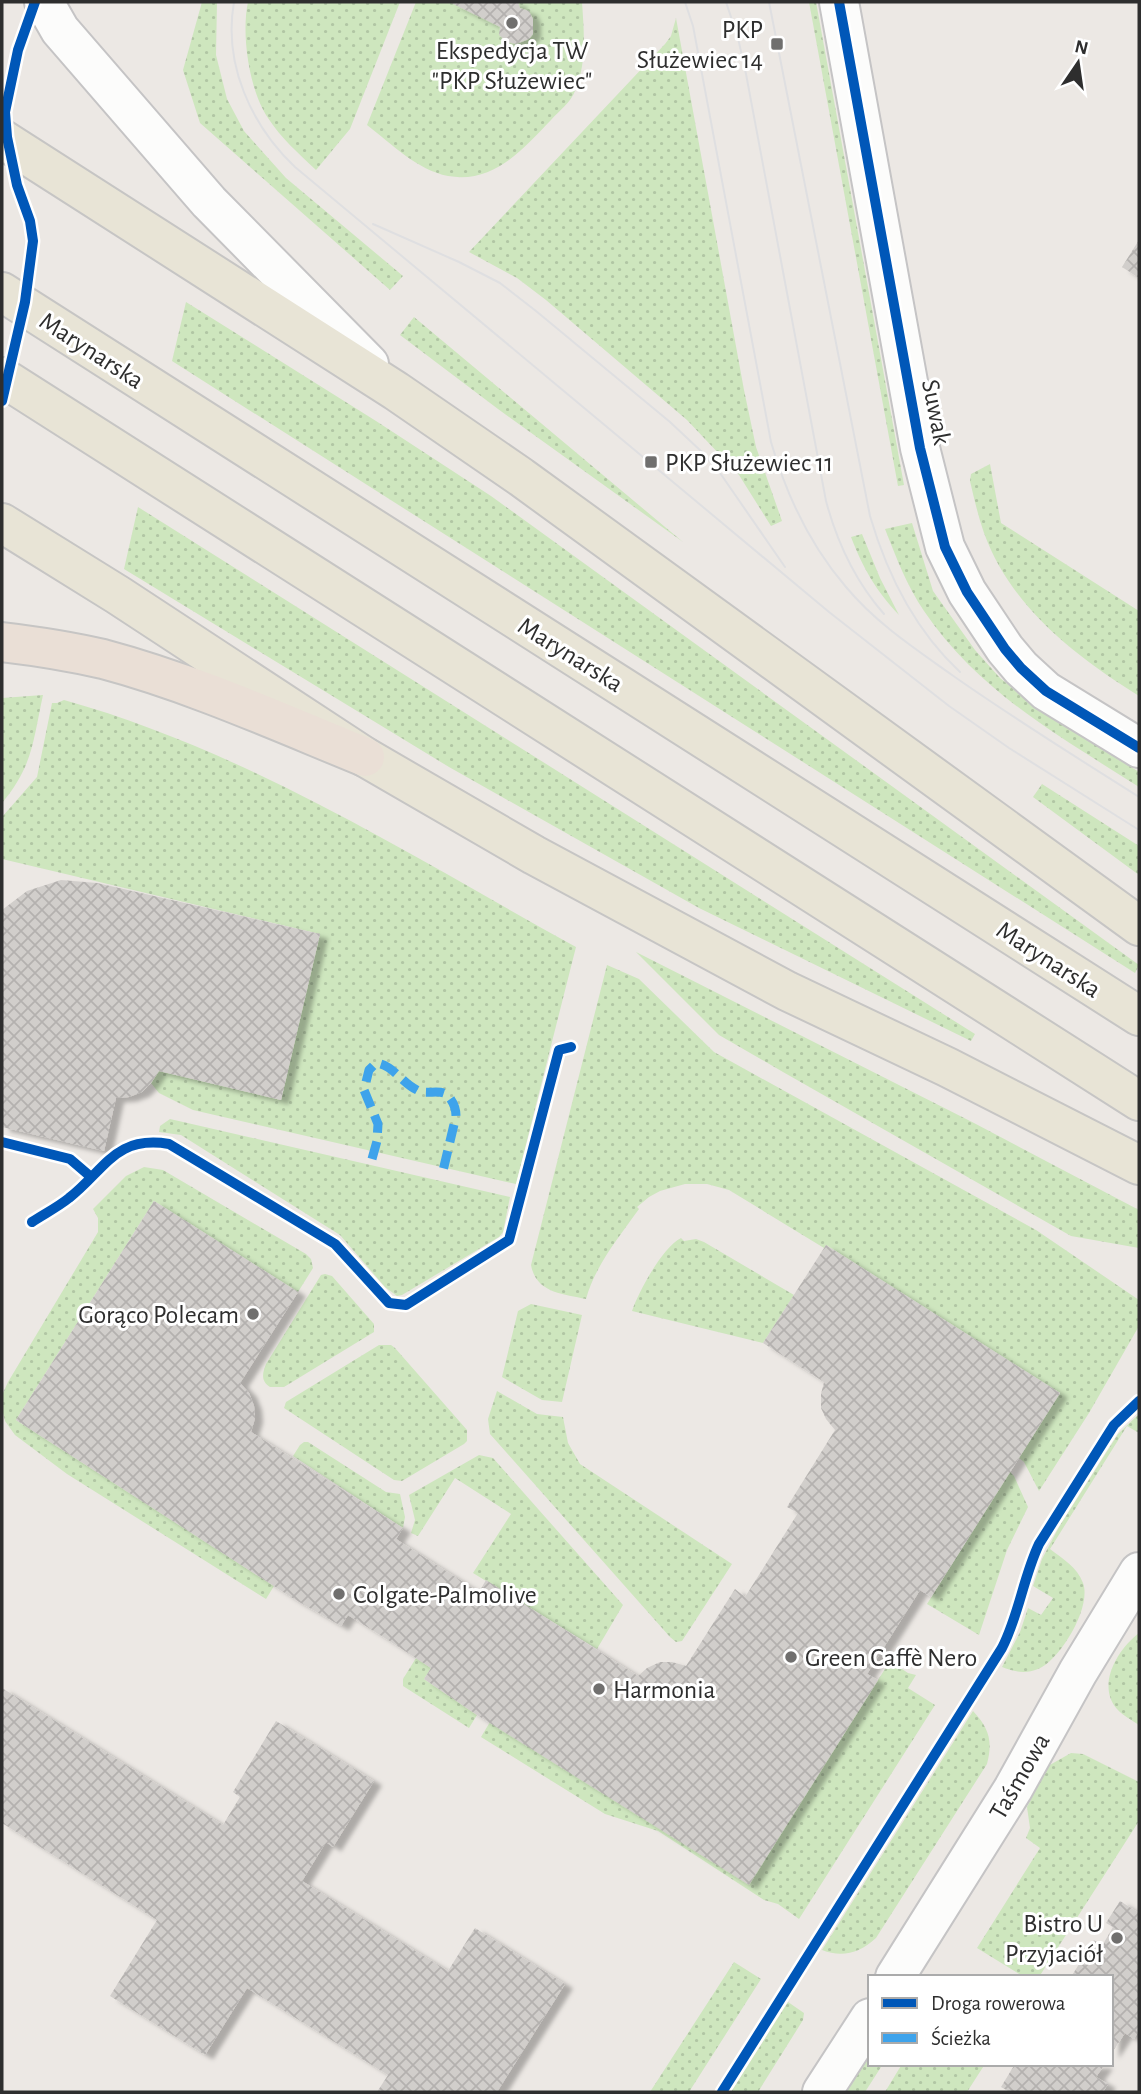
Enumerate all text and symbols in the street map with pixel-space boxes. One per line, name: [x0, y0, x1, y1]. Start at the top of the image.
marker: Ekspedycja TW "PKP Służewiec": [504, 15, 520, 31]
place label: PKP Służewiec 14: [637, 17, 763, 73]
north arrow: [1043, 28, 1113, 98]
marker: PKP Służewiec 14: [769, 36, 785, 52]
text: N: [1073, 37, 1090, 59]
place label: Ekspedycja TW "PKP Służewiec": [432, 38, 592, 94]
street label: Marynarska: [35, 308, 148, 394]
street label: Suwak: [917, 377, 955, 447]
place label: PKP Służewiec 11: [665, 450, 833, 476]
marker: PKP Służewiec 11: [643, 454, 659, 470]
street label: Marynarska: [513, 612, 628, 697]
street label: Marynarska: [992, 917, 1105, 1003]
place label: Gorąco Polecam: [78, 1302, 239, 1328]
marker: Gorąco Polecam: [245, 1306, 261, 1322]
place label: Colgate-Palmolive: [353, 1582, 537, 1608]
marker: Colgate-Palmolive: [331, 1586, 347, 1602]
place label: Green Caffè Nero: [805, 1645, 977, 1671]
marker: Green Caffè Nero: [783, 1649, 799, 1665]
place label: Harmonia: [613, 1677, 715, 1703]
marker: Harmonia: [591, 1681, 607, 1697]
street label: Taśmowa: [985, 1729, 1055, 1824]
place label: Bistro U Przyjaciół: [1005, 1911, 1103, 1967]
marker: Bistro U Przyjaciół: [1109, 1930, 1125, 1946]
legend: [868, 1975, 1113, 2066]
text: Droga rowerowa: [931, 1993, 1066, 2014]
text: Ścieżka: [931, 2025, 991, 2049]

